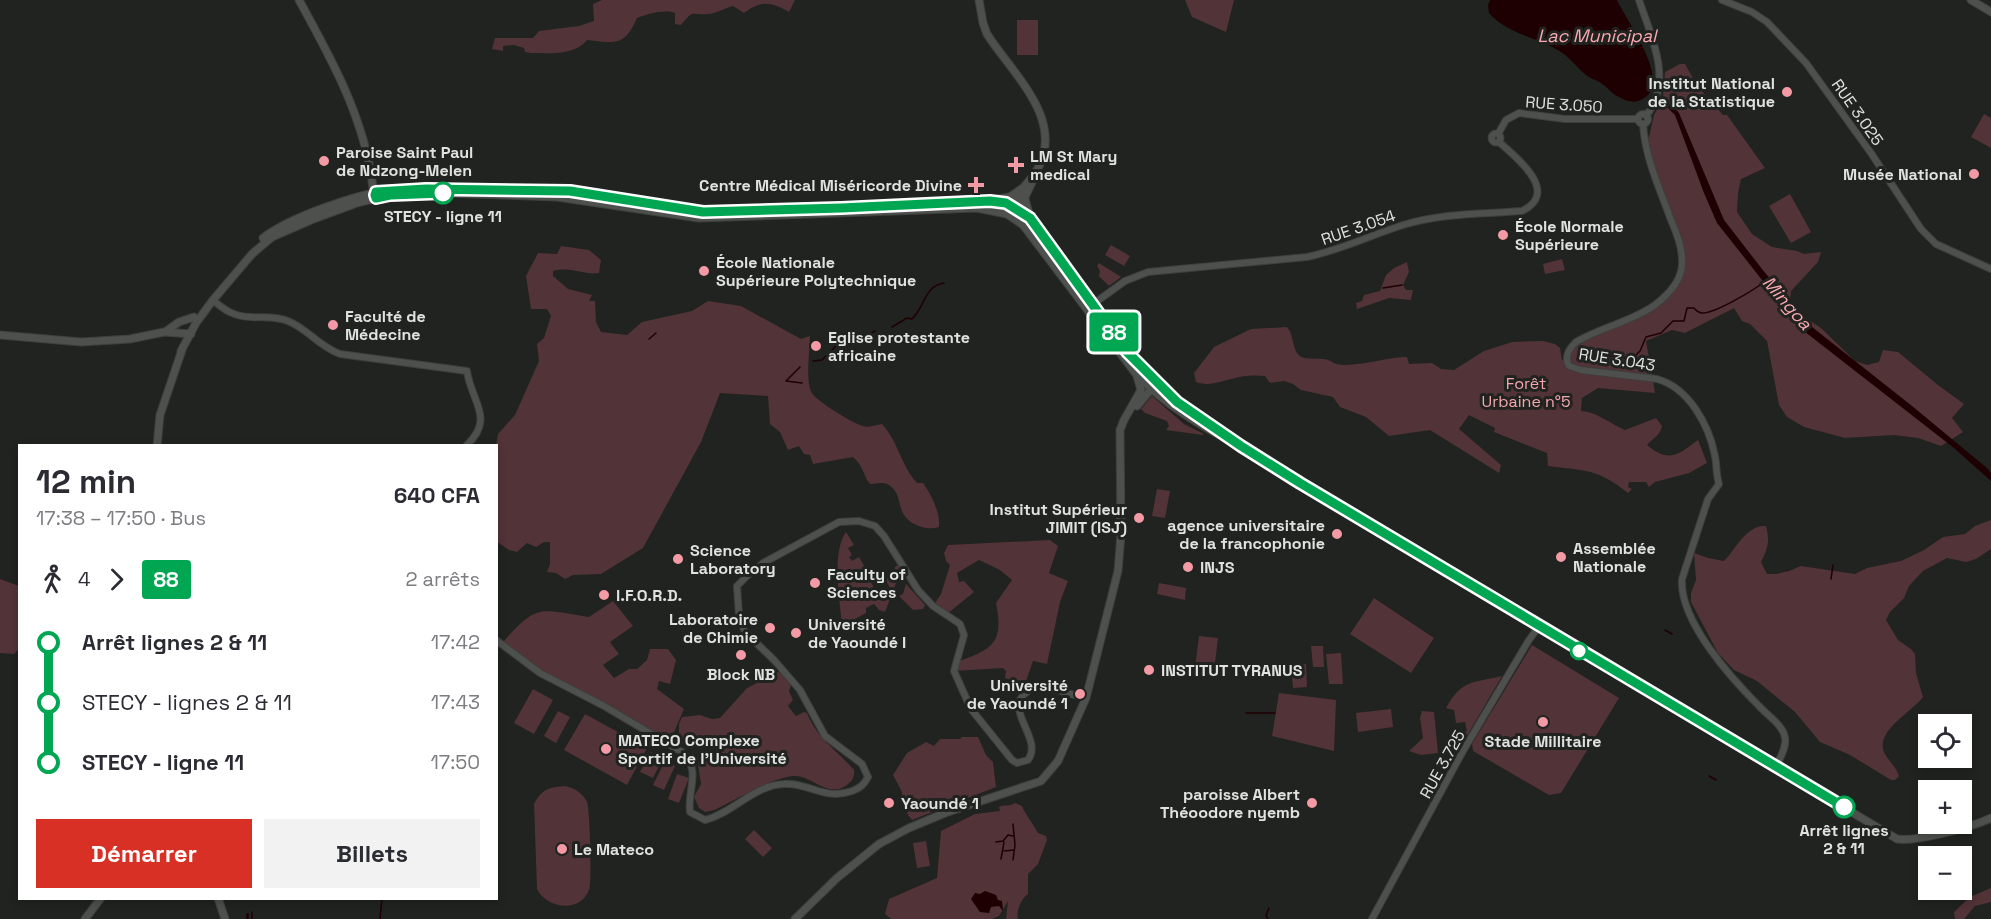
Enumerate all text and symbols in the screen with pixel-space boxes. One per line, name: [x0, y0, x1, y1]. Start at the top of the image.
water label: Lac Municipal: [1538, 24, 1659, 47]
place label: Institut National de la Statistique: [1648, 73, 1775, 112]
street label: RUE 3.025: [1827, 75, 1888, 150]
marker: Institut National de la Statistique: [1780, 85, 1794, 99]
street label: RUE 3.050: [1525, 91, 1603, 118]
place label: Paroise Saint Paul de Ndzong-Melen: [336, 142, 473, 181]
place label: LM St Mary medical: [1030, 146, 1117, 185]
marker: Paroise Saint Paul de Ndzong-Melen: [317, 154, 331, 168]
marker: LM St Mary medical: [1007, 156, 1025, 174]
place label: Musée National: [1843, 164, 1962, 185]
marker: Musée National: [1967, 167, 1981, 181]
place label: Centre Médical Miséricorde Divine: [699, 175, 962, 196]
marker: Centre Médical Miséricorde Divine: [967, 176, 985, 194]
marker: STECY - ligne 11: [432, 182, 454, 204]
street label: RUE 3.054: [1318, 205, 1398, 250]
place label: STECY - ligne 11: [384, 206, 502, 227]
place label: École Normale Supérieure: [1515, 216, 1624, 255]
marker: École Normale Supérieure: [1496, 228, 1510, 242]
place label: École Nationale Supérieure Polytechnique: [716, 252, 916, 291]
marker: École Nationale Supérieure Polytechnique: [697, 264, 711, 278]
water label: Mingoa: [1758, 271, 1817, 335]
place label: Faculté de Médecine: [345, 306, 426, 345]
line badge: 88: [1087, 312, 1141, 352]
marker: Faculté de Médecine: [326, 318, 340, 332]
text: 88: [1101, 319, 1127, 346]
place label: Eglise protestante africaine: [828, 327, 970, 366]
marker: Eglise protestante africaine: [809, 339, 823, 353]
street label: RUE 3.043: [1577, 343, 1657, 376]
park label: Forêt Urbaine n°5: [1482, 373, 1571, 412]
text: 12 min: [36, 461, 136, 503]
text: 640 CFA: [394, 481, 480, 509]
place label: Institut Supérieur JIMIT (ISJ): [990, 499, 1127, 538]
text: 17:38 – 17:50 · Bus: [36, 505, 206, 531]
marker: Institut Supérieur JIMIT (ISJ): [1132, 511, 1146, 525]
place label: agence universitaire de la francophonie: [1167, 515, 1325, 554]
marker: agence universitaire de la francophonie: [1330, 527, 1344, 541]
place label: Assemblée Nationale: [1573, 538, 1656, 577]
place label: Science Laboratory: [690, 540, 776, 579]
marker: Assemblée Nationale: [1554, 550, 1568, 564]
marker: Science Laboratory: [671, 552, 685, 566]
place label: INJS: [1200, 557, 1235, 578]
marker: INJS: [1181, 560, 1195, 574]
icon: walk: [36, 563, 69, 596]
icon: forward: [100, 563, 133, 596]
place label: Faculty of Sciences: [827, 564, 906, 603]
text: 4: [78, 566, 91, 592]
text: 88: [154, 566, 179, 593]
text: 2 arrêts: [405, 566, 480, 592]
marker: Faculty of Sciences: [808, 576, 822, 590]
place label: I.F.O.R.D.: [616, 585, 682, 606]
marker: I.F.O.R.D.: [597, 588, 611, 602]
place label: Laboratoire de Chimie: [669, 609, 758, 648]
place label: Université de Yaoundé I: [808, 614, 906, 653]
marker: Laboratoire de Chimie: [763, 621, 777, 635]
marker: Université de Yaoundé I: [789, 626, 803, 640]
text: Arrêt lignes 2 & 11: [82, 628, 267, 656]
text: 17:42: [431, 629, 480, 655]
unlabelled marker: [1570, 642, 1588, 660]
marker: Block NB: [734, 648, 748, 662]
place label: INSTITUT TYRANUS: [1161, 660, 1303, 681]
marker: INSTITUT TYRANUS: [1142, 663, 1156, 677]
place label: Block NB: [707, 664, 775, 685]
place label: Université de Yaoundé 1: [967, 675, 1068, 714]
marker: Université de Yaoundé 1: [1073, 687, 1087, 701]
text: STECY - lignes 2 & 11: [82, 688, 292, 716]
text: 17:43: [431, 689, 480, 715]
map controls: [1918, 714, 1972, 900]
button: locate: [1918, 714, 1972, 768]
marker: Stade Millitaire: [1536, 715, 1550, 729]
street label: RUE 3.725: [1415, 726, 1470, 802]
place label: MATECO Complexe Sportif de l'Université: [618, 730, 787, 769]
place label: Stade Millitaire: [1485, 731, 1601, 752]
marker: MATECO Complexe Sportif de l'Université: [599, 742, 613, 756]
text: STECY - ligne 11: [82, 748, 244, 776]
text: 17:50: [431, 749, 480, 775]
button: +: [1918, 780, 1972, 834]
place label: paroisse Albert Théoodore nyemb: [1160, 784, 1300, 823]
place label: Yaoundé 1: [901, 793, 979, 814]
marker: Yaoundé 1: [882, 796, 896, 810]
marker: paroisse Albert Théoodore nyemb: [1305, 796, 1319, 810]
marker: Arrêt lignes 2 & 11: [1833, 796, 1855, 818]
button: Démarrer: [36, 819, 252, 888]
button: Billets: [264, 819, 480, 888]
place label: Arrêt lignes 2 & 11: [1799, 820, 1889, 859]
place label: Le Mateco: [574, 839, 654, 860]
marker: Le Mateco: [555, 842, 569, 856]
button: −: [1918, 846, 1972, 900]

